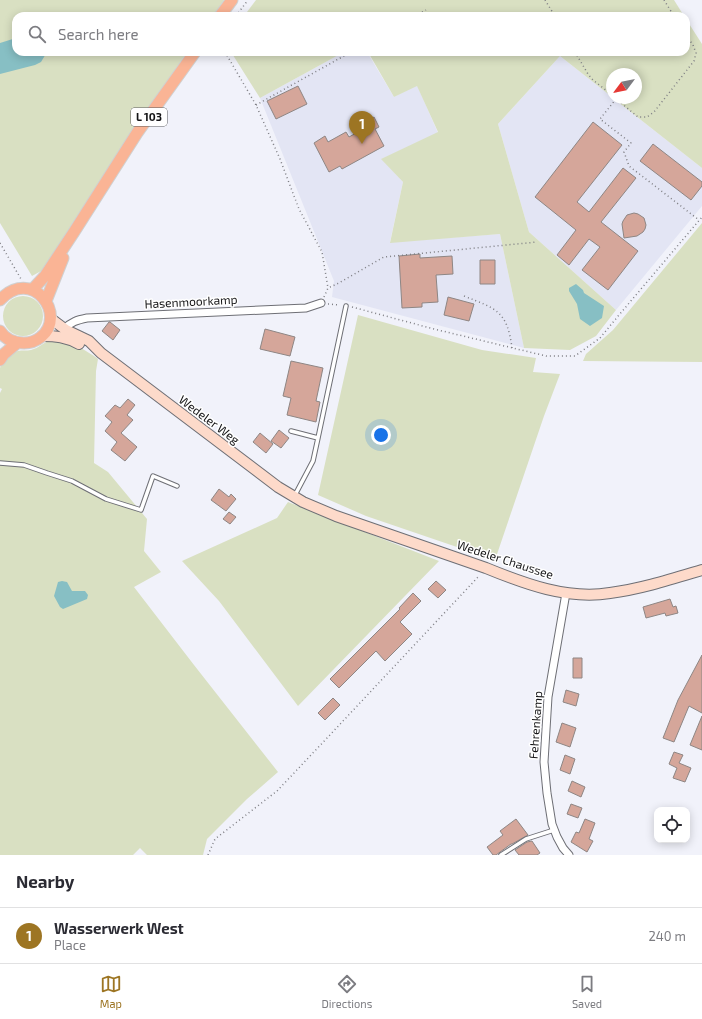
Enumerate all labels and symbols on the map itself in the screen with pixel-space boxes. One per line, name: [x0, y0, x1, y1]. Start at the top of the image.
north arrow: [606, 68, 642, 104]
road number: L 103: [131, 108, 167, 126]
pin: 1: [349, 111, 375, 144]
street label: Hasenmoorkamp: [144, 292, 238, 310]
street label: Wedeler Weg: [177, 392, 243, 447]
your location: [371, 425, 391, 445]
street label: Wedeler Chaussee: [455, 537, 555, 581]
street label: Fehrenkamp: [526, 691, 544, 759]

